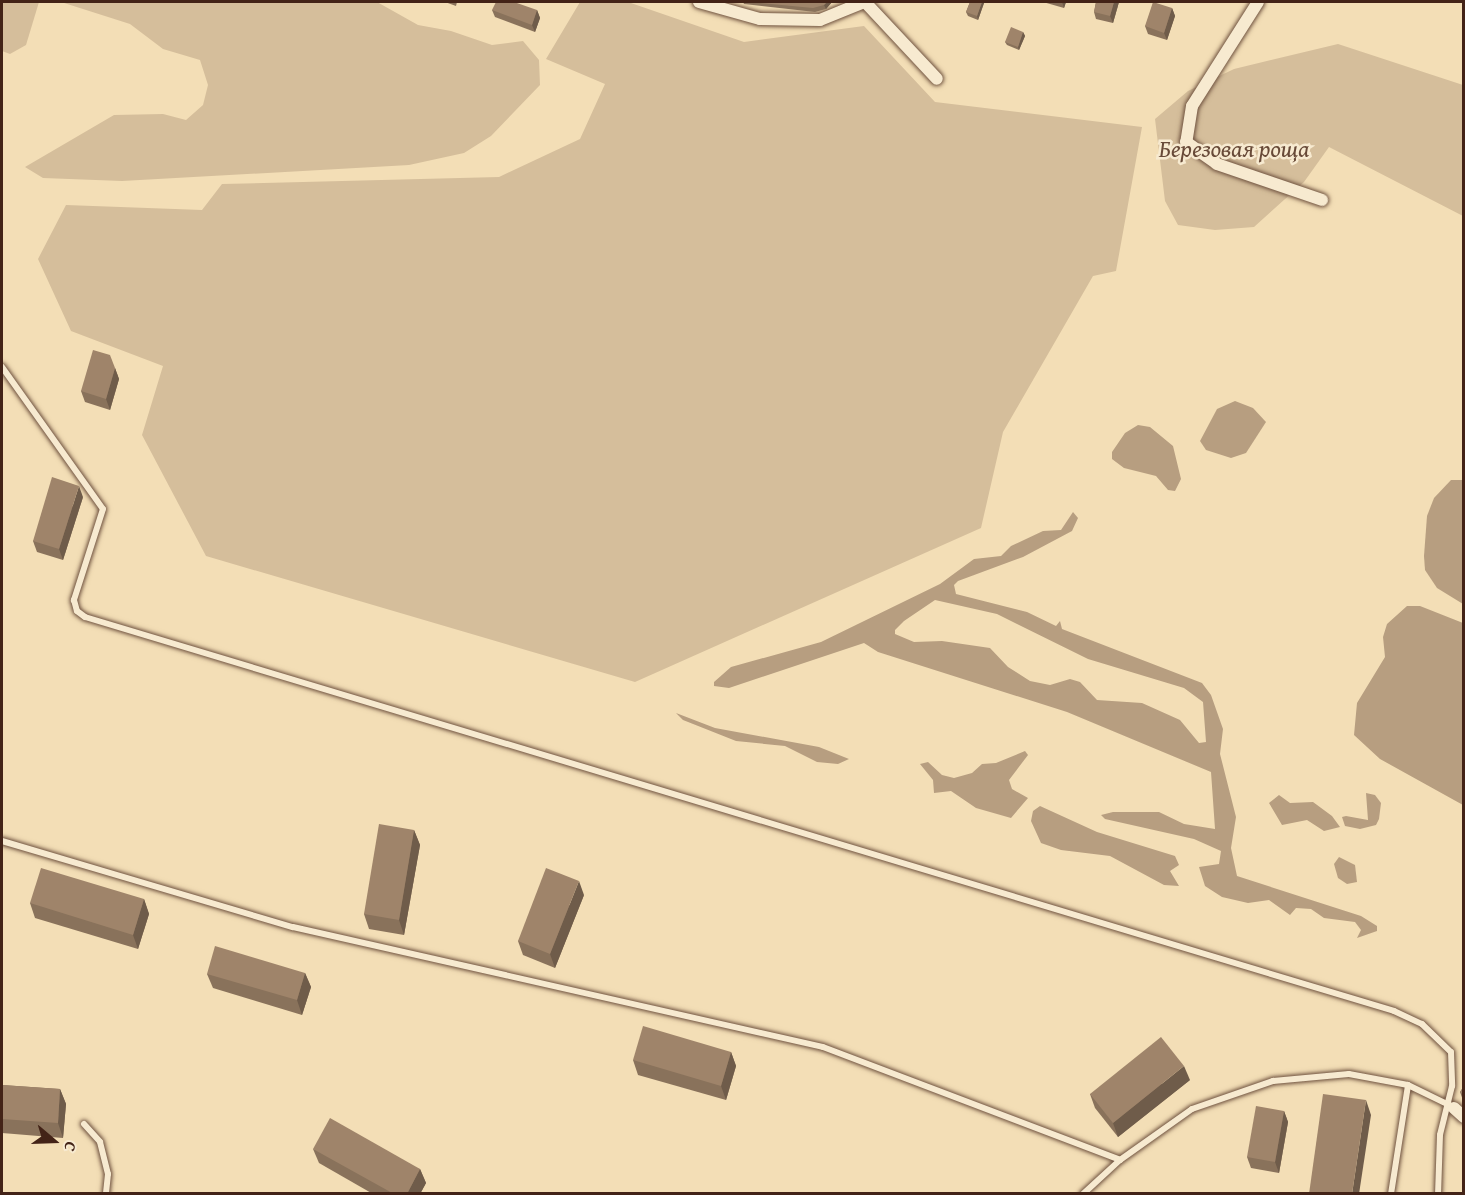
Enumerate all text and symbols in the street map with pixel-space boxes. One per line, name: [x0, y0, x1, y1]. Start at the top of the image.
park label: Березовая роща: [1159, 135, 1309, 163]
north arrow: [24, 1111, 84, 1171]
text: С: [58, 1139, 84, 1155]

